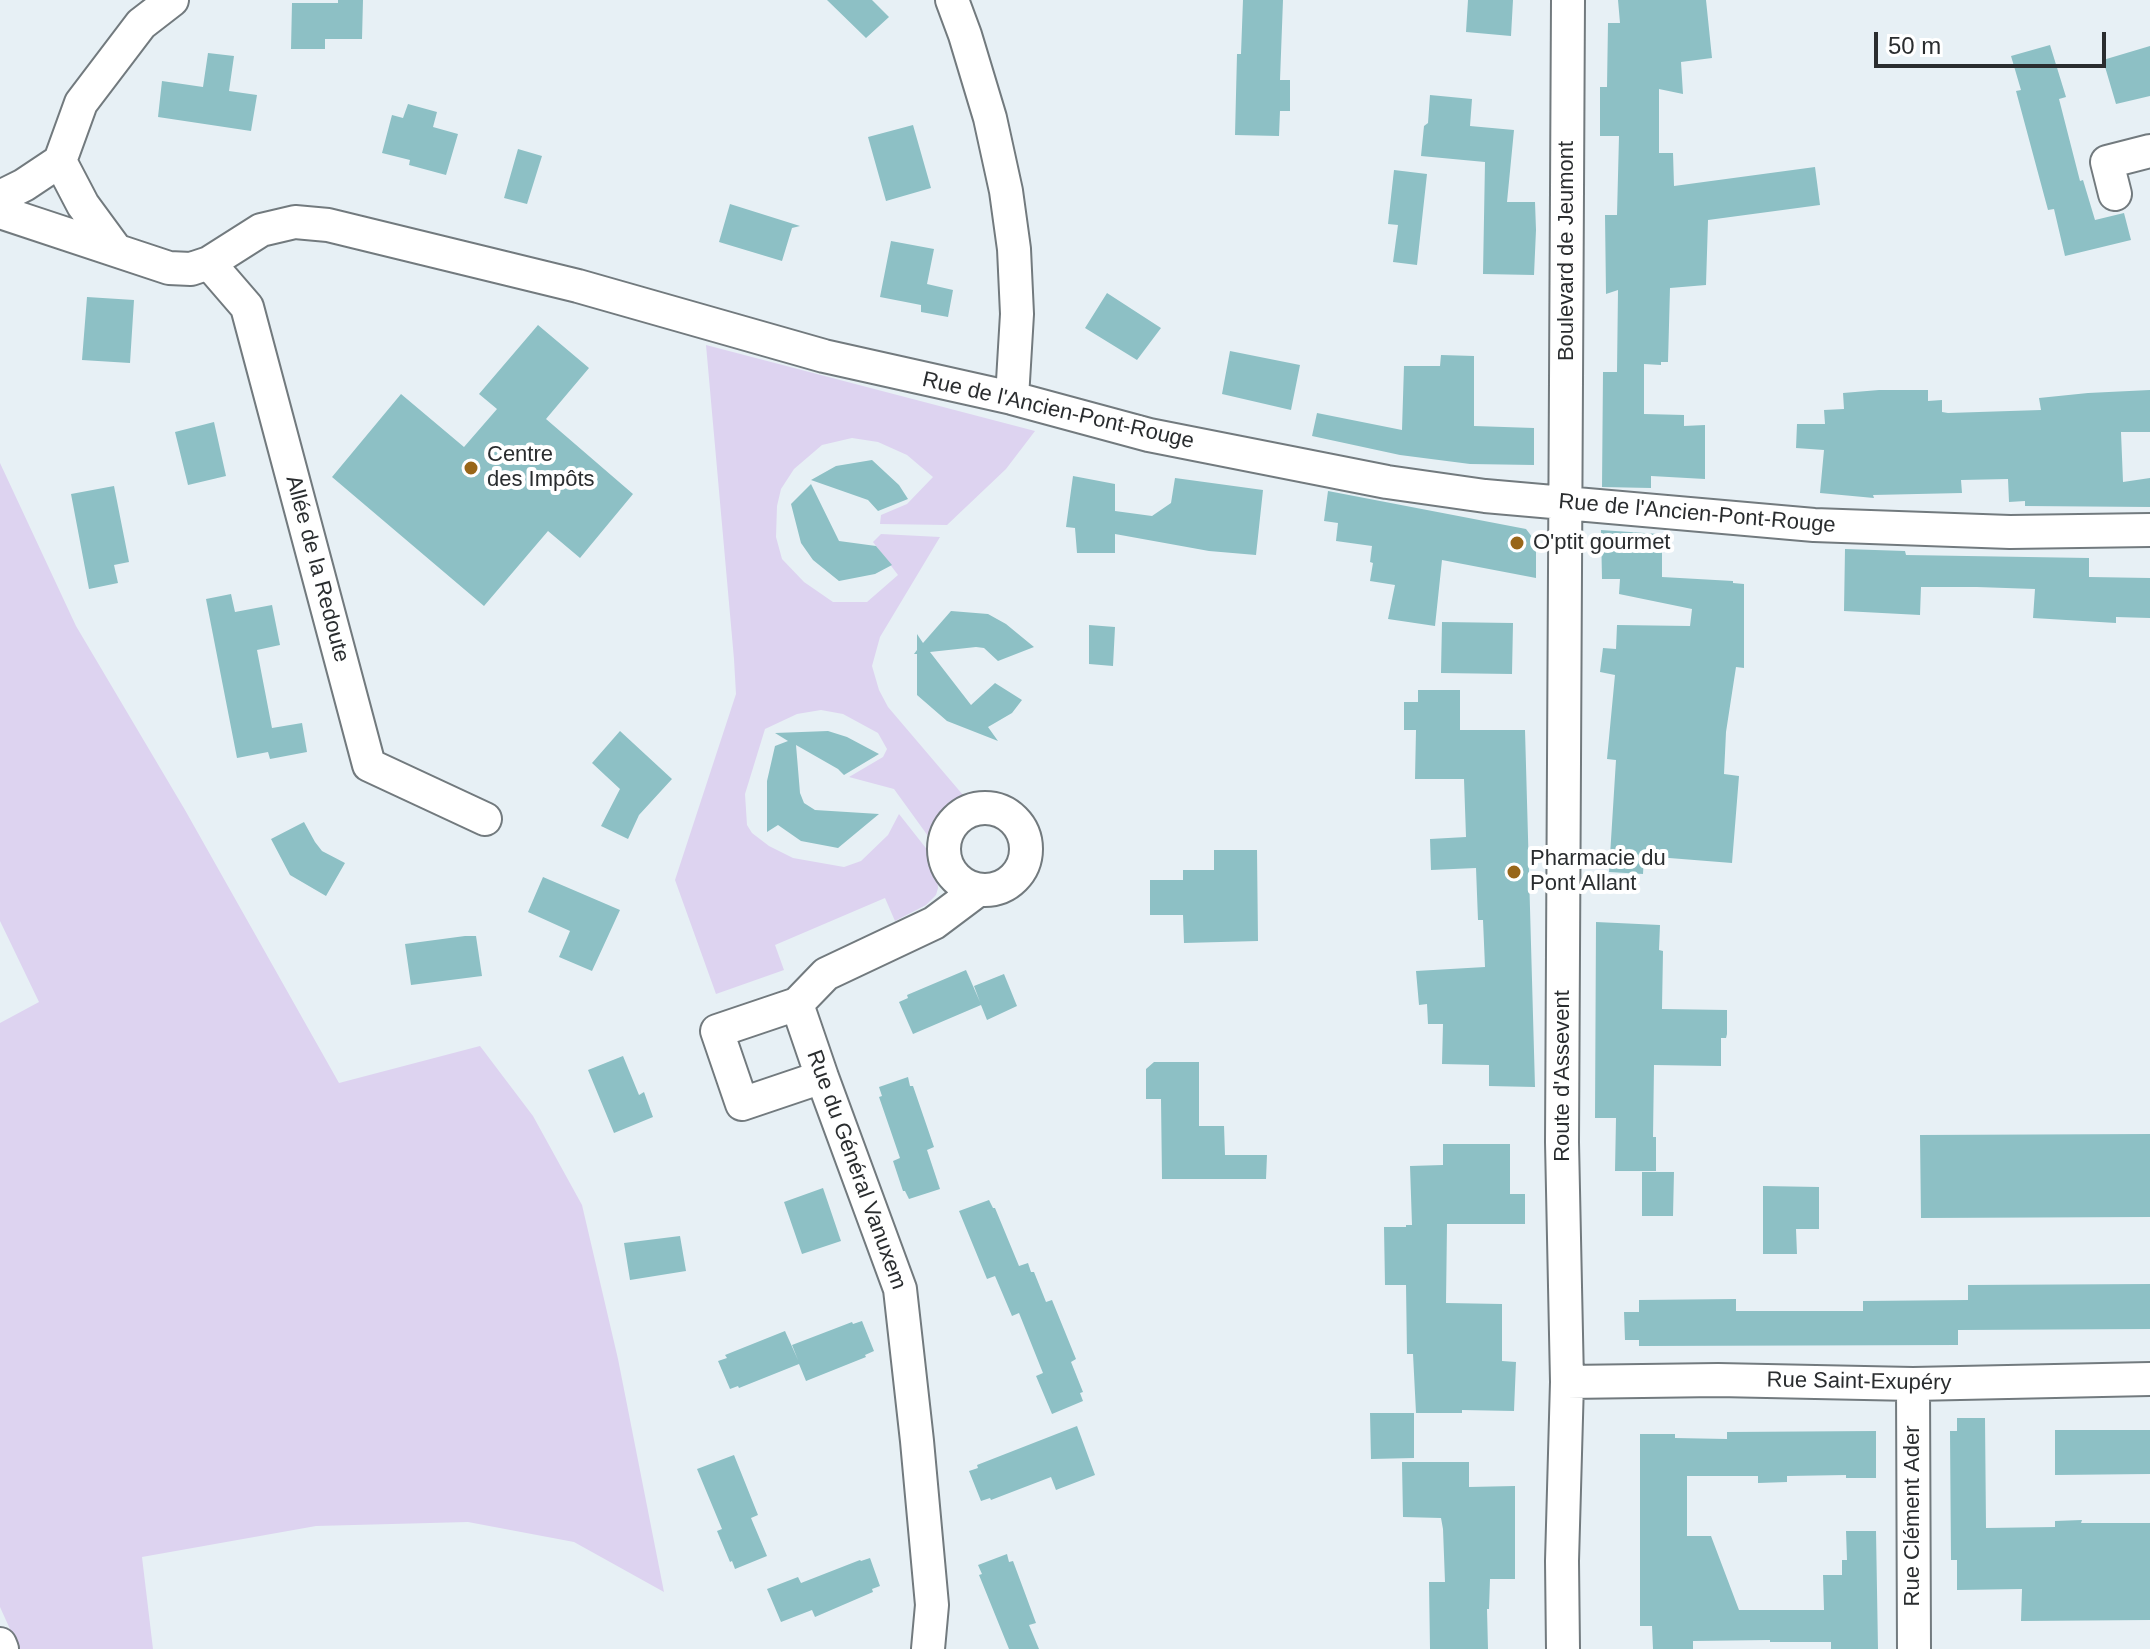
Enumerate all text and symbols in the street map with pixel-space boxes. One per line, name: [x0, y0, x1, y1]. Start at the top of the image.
scale bar: [1878, 16, 2110, 66]
text: 50 m: [1888, 32, 1941, 59]
street label: Boulevard de Jeumont: [1554, 141, 1580, 361]
street label: Rue de l'Ancien-Pont-Rouge: [920, 367, 1196, 455]
place label: Centre des Impôts: [487, 442, 595, 494]
marker: Centre des Impôts: [462, 459, 480, 477]
street label: Allée de la Redoute: [279, 473, 355, 665]
street label: Rue de l'Ancien-Pont-Rouge: [1557, 489, 1837, 539]
place label: O'ptit gourmet: [1533, 530, 1670, 556]
marker: O'ptit gourmet: [1508, 534, 1526, 552]
place label: Pharmacie du Pont Allant: [1530, 846, 1666, 898]
marker: Pharmacie du Pont Allant: [1505, 863, 1523, 881]
street label: Route d'Assevent: [1550, 990, 1576, 1162]
street label: Rue du Général Vanuxem: [800, 1047, 912, 1293]
street label: Rue Saint-Exupéry: [1766, 1367, 1952, 1397]
street label: Rue Clément Ader: [1900, 1426, 1926, 1606]

